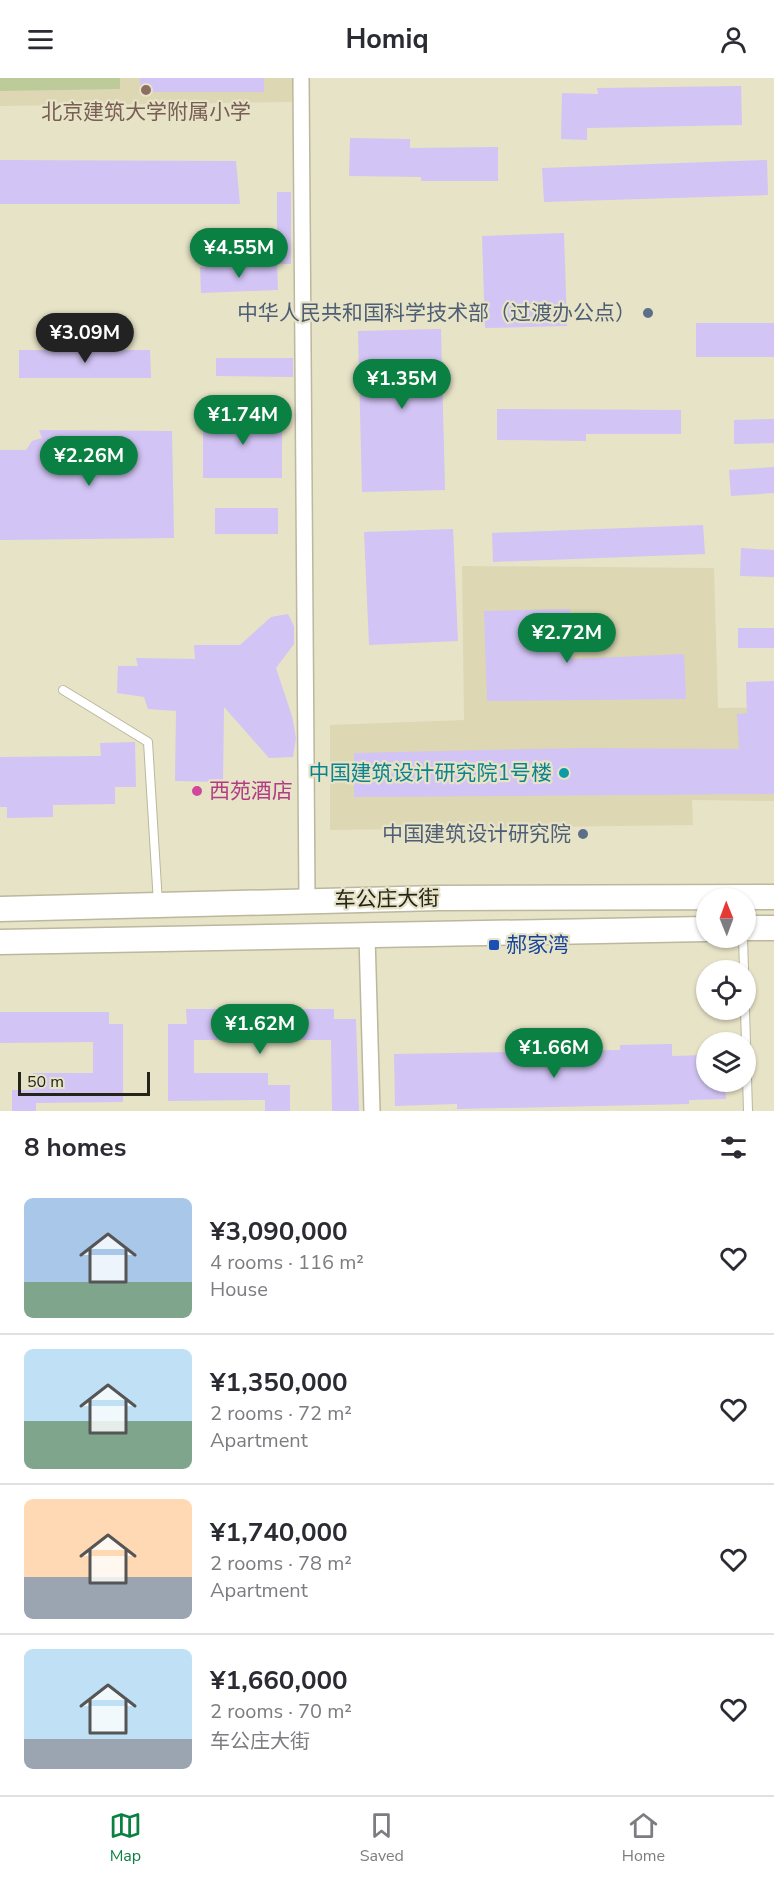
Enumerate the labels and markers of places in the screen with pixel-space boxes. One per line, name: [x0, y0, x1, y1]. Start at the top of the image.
marker: 北京建筑大学附属小学: [139, 83, 153, 97]
place label: 北京建筑大学附属小学: [41, 98, 251, 126]
pin: ¥4.55M: [190, 228, 288, 279]
place label: 中华人民共和国科学技术部（过渡办公点）: [237, 299, 636, 327]
marker: 中华人民共和国科学技术部（过渡办公点）: [641, 306, 655, 320]
pin: ¥3.09M: [36, 313, 134, 364]
pin: ¥1.35M: [353, 359, 451, 410]
pin: ¥1.74M: [194, 395, 292, 446]
pin: ¥2.26M: [40, 436, 138, 487]
pin: ¥2.72M: [518, 613, 616, 664]
place label: 中国建筑设计研究院1号楼: [308, 759, 552, 787]
marker: 中国建筑设计研究院1号楼: [557, 766, 571, 780]
place label: 西苑酒店: [209, 777, 293, 805]
marker: 西苑酒店: [190, 784, 204, 798]
place label: 中国建筑设计研究院: [382, 820, 571, 848]
marker: 中国建筑设计研究院: [576, 827, 590, 841]
place label: 郝家湾: [506, 931, 569, 959]
marker: 郝家湾: [487, 938, 501, 952]
pin: ¥1.62M: [211, 1004, 309, 1055]
pin: ¥1.66M: [505, 1028, 603, 1079]

